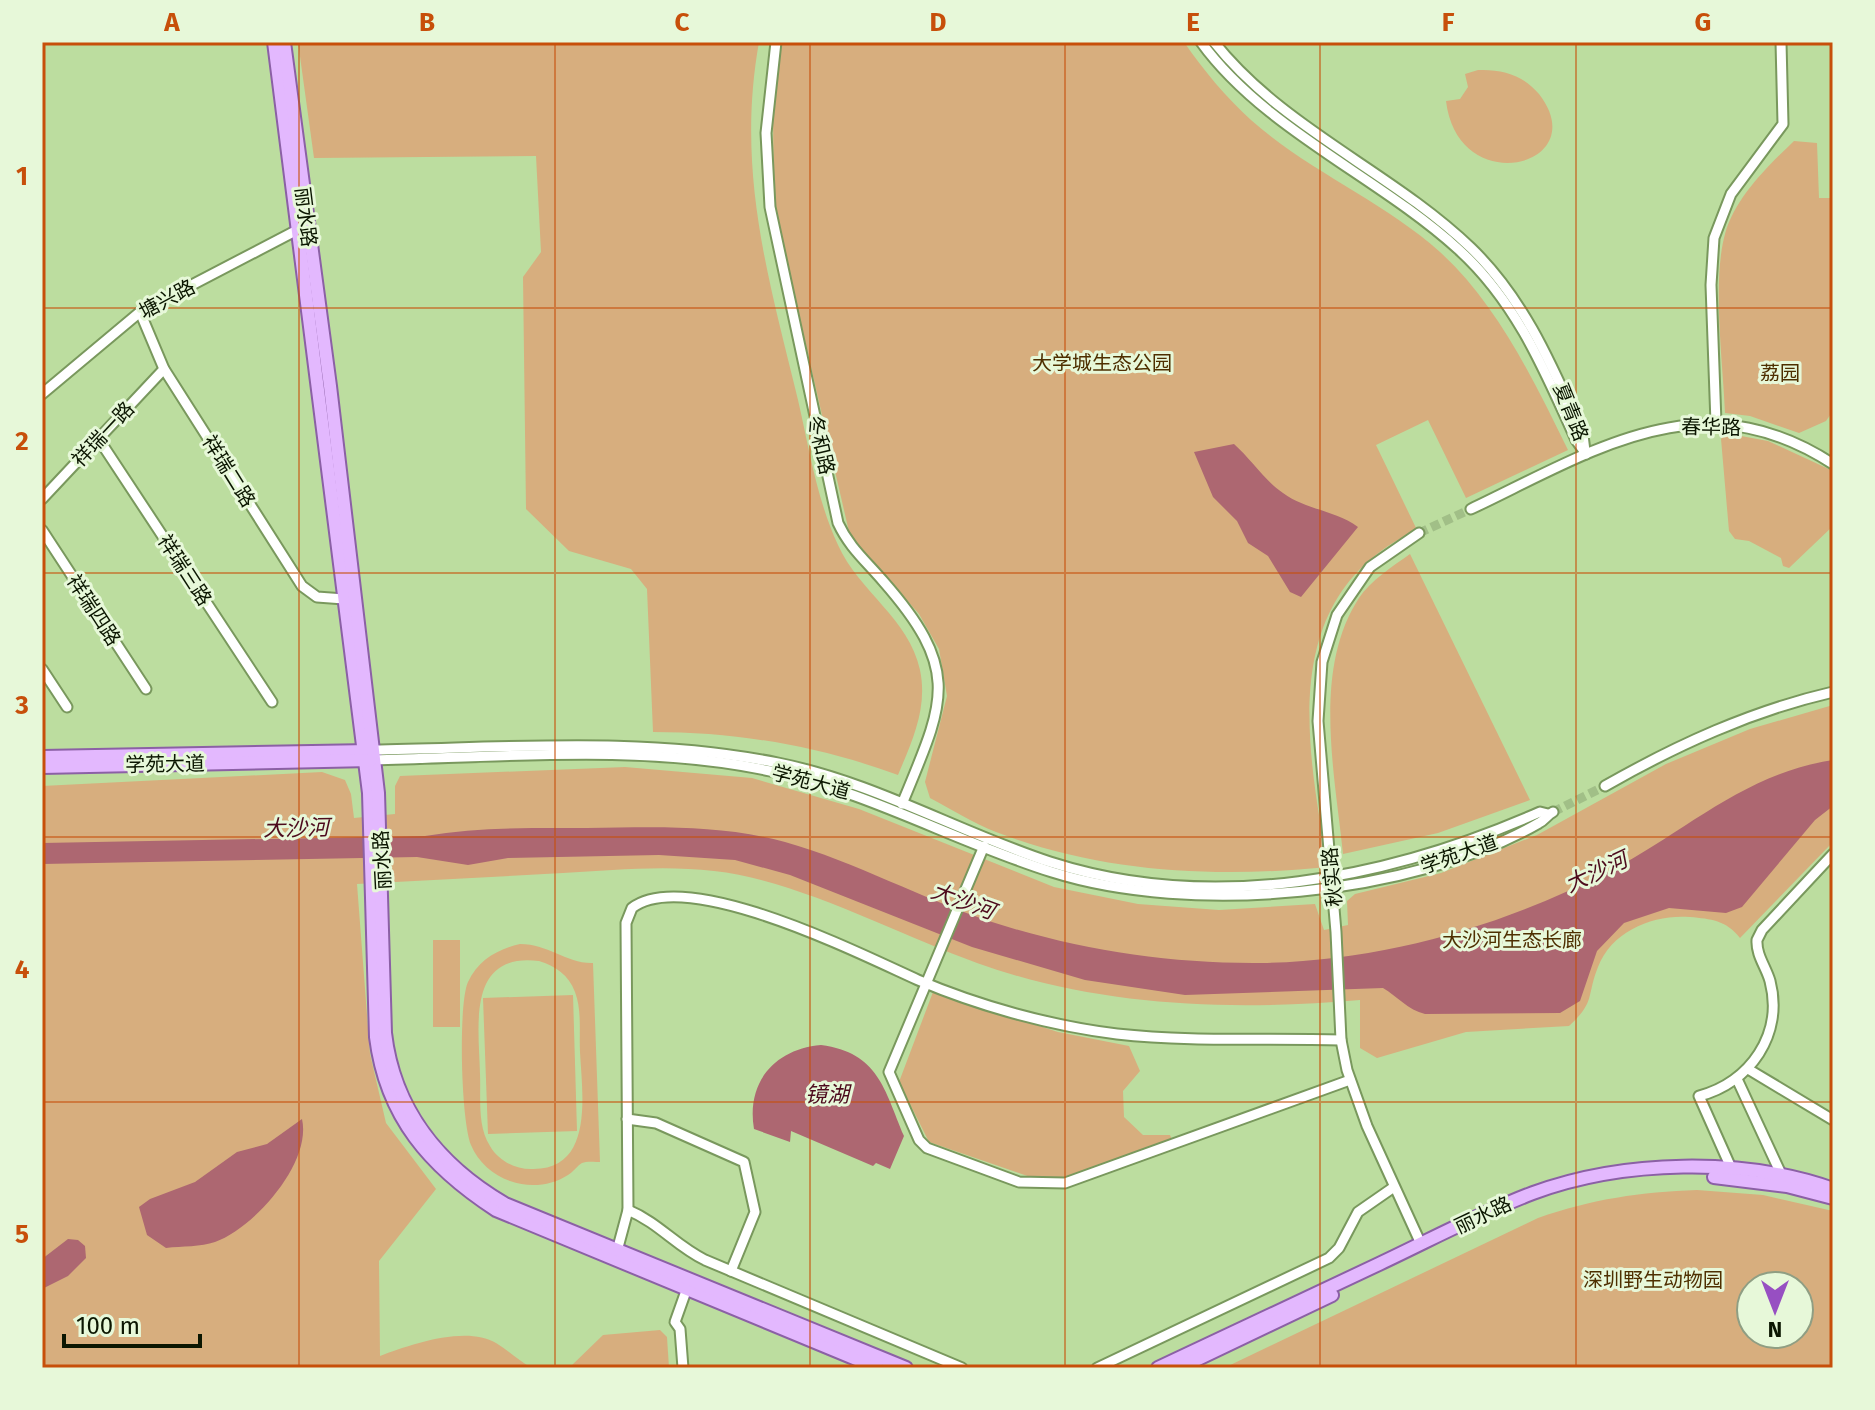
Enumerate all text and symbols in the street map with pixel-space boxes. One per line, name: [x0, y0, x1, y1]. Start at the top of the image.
text: A: [163, 7, 180, 38]
text: B: [419, 7, 435, 38]
text: C: [675, 7, 690, 38]
text: D: [930, 7, 947, 38]
text: E: [1186, 7, 1200, 38]
text: F: [1442, 7, 1455, 38]
text: G: [1695, 7, 1711, 38]
text: 1: [16, 161, 28, 192]
street label: 丽水路: [290, 186, 322, 248]
street label: 塘兴路: [135, 274, 199, 324]
park label: 大学城生态公园: [1032, 351, 1172, 375]
park label: 荔园: [1760, 361, 1800, 385]
street label: 夏青路: [1549, 380, 1593, 444]
street label: 祥瑞一路: [67, 397, 139, 471]
street label: 冬和路: [803, 413, 839, 477]
street label: 春华路: [1681, 414, 1741, 440]
text: 2: [15, 426, 29, 457]
street label: 祥瑞二路: [198, 431, 260, 511]
street label: 祥瑞三路: [153, 530, 217, 610]
street label: 祥瑞四路: [62, 570, 126, 650]
text: 3: [14, 690, 29, 721]
street label: 学苑大道: [125, 751, 205, 777]
street label: 学苑大道: [769, 760, 853, 804]
water label: 大沙河: [263, 814, 333, 842]
street label: 丽水路: [368, 829, 396, 891]
street label: 学苑大道: [1417, 830, 1501, 878]
water label: 大沙河: [1560, 844, 1635, 898]
street label: 秋实路: [1317, 846, 1347, 908]
water label: 大沙河: [927, 877, 1002, 926]
park label: 大沙河生态长廊: [1442, 928, 1582, 952]
text: 4: [15, 954, 30, 985]
water label: 镜湖: [805, 1081, 852, 1108]
street label: 丽水路: [1451, 1191, 1515, 1239]
text: 5: [15, 1219, 29, 1250]
park label: 深圳野生动物园: [1583, 1268, 1723, 1292]
north arrow: [1735, 1270, 1815, 1350]
scale bar: [64, 1298, 200, 1348]
text: 100 m: [76, 1312, 140, 1340]
text: N: [1768, 1316, 1782, 1343]

